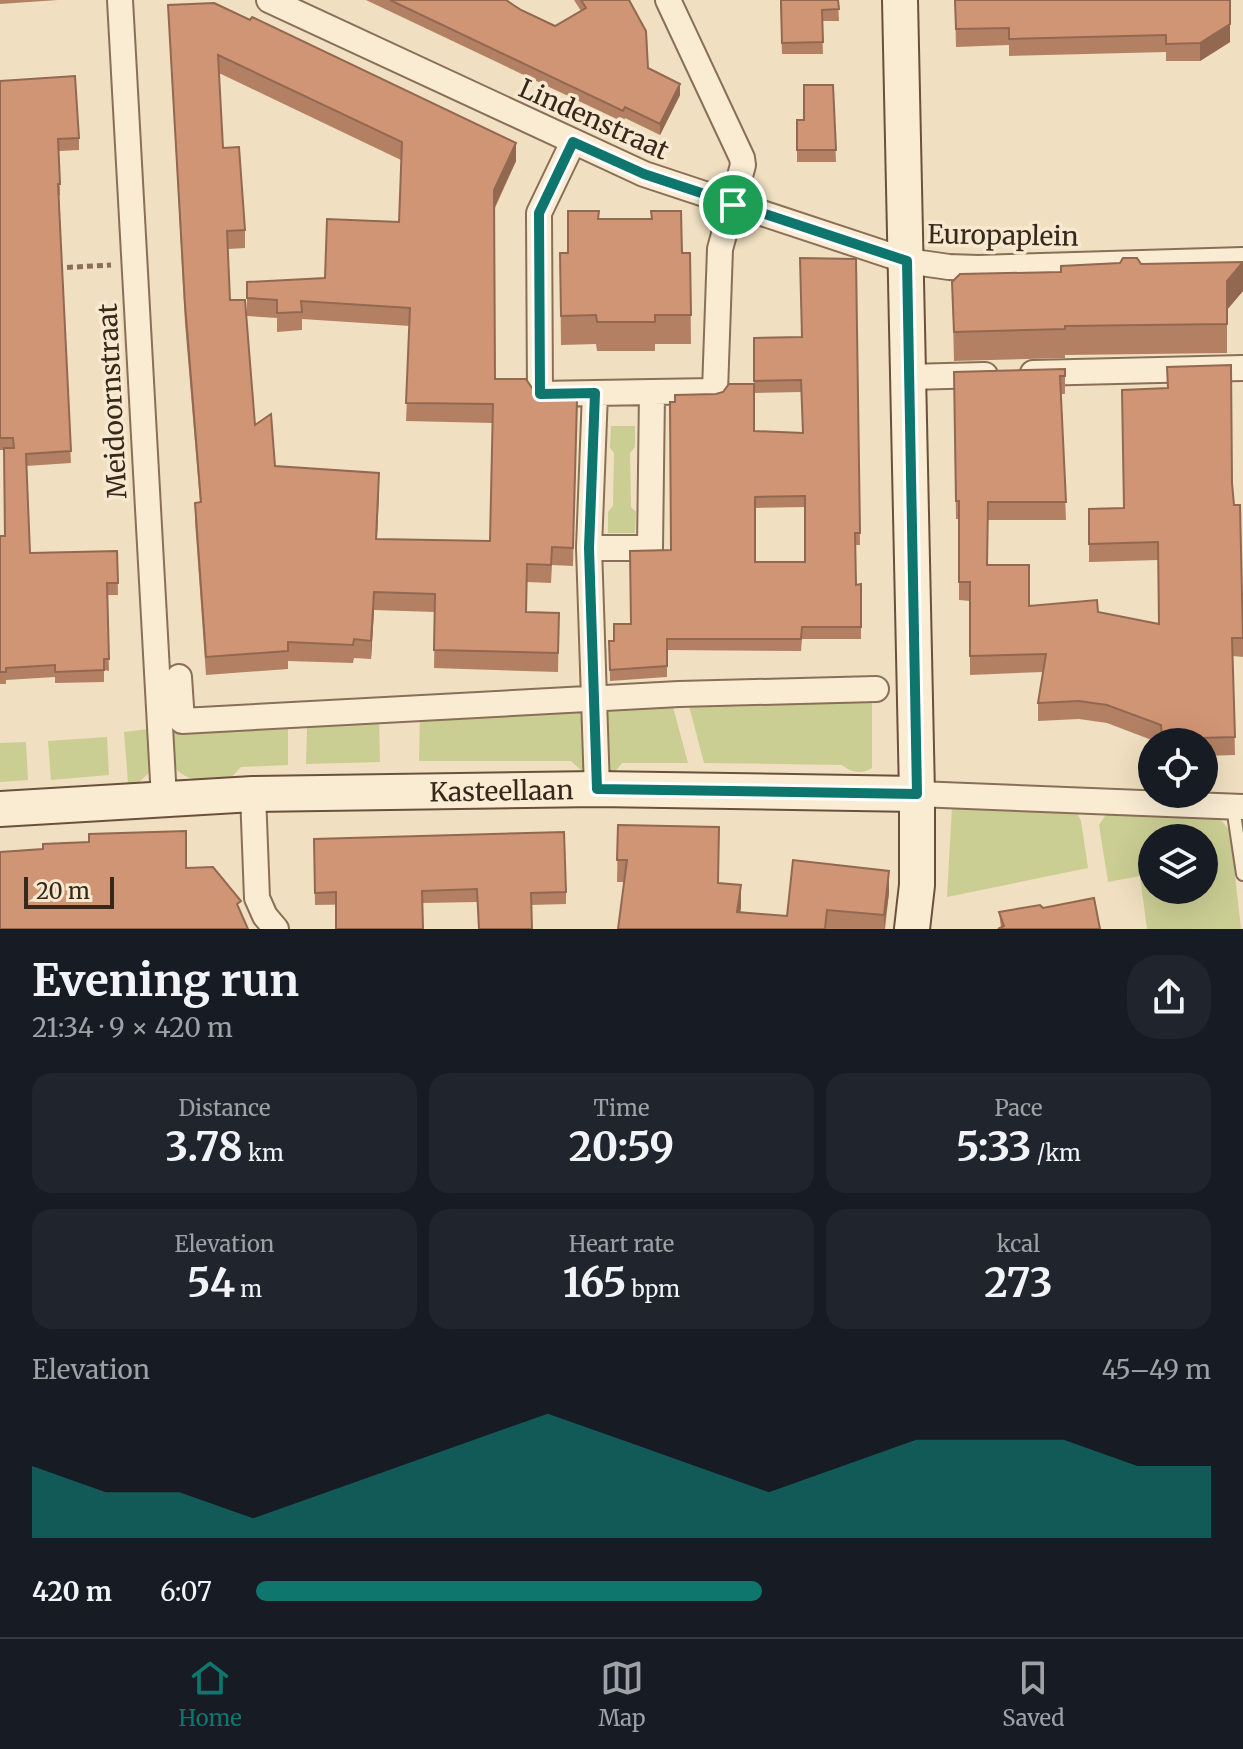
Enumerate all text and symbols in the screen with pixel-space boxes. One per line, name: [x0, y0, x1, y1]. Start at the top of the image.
street label: Lindenstraat: [514, 71, 674, 167]
pin: [699, 171, 767, 239]
icon: arrive: [711, 183, 755, 227]
street label: Europaplein: [927, 217, 1079, 253]
street label: Meidoornstraat: [90, 302, 134, 500]
map controls: [1138, 728, 1218, 904]
button: locate: [1138, 728, 1218, 808]
street label: Kasteellaan: [429, 773, 574, 808]
button: layers: [1138, 824, 1218, 904]
scale bar: [24, 873, 114, 909]
text: 20 m: [36, 877, 90, 905]
text: Evening run: [32, 953, 299, 1008]
button: share: [1127, 955, 1211, 1039]
text: 21:34 · 9 × 420 m: [32, 1011, 233, 1044]
text: Distance: [179, 1094, 270, 1122]
text: Time: [594, 1094, 649, 1122]
text: Pace: [994, 1094, 1043, 1122]
text: 3.78: [165, 1122, 243, 1172]
text: 20:59: [569, 1122, 674, 1172]
text: 5:33: [956, 1122, 1031, 1172]
text: km: [243, 1139, 284, 1167]
text: /km: [1031, 1139, 1081, 1167]
text: Elevation: [175, 1230, 274, 1258]
text: Heart rate: [569, 1230, 674, 1258]
text: kcal: [997, 1230, 1040, 1258]
text: 54: [187, 1258, 235, 1308]
text: 165: [563, 1258, 626, 1308]
text: 273: [984, 1258, 1053, 1308]
text: m: [235, 1275, 262, 1303]
text: bpm: [626, 1275, 680, 1303]
text: Elevation: [32, 1353, 150, 1386]
text: 45–49 m: [1102, 1353, 1211, 1386]
text: 420 m: [32, 1575, 112, 1608]
text: 6:07: [160, 1575, 212, 1608]
tab: Home: [178, 1656, 242, 1732]
tab: Map: [599, 1656, 645, 1732]
tab: Saved: [1002, 1656, 1065, 1732]

